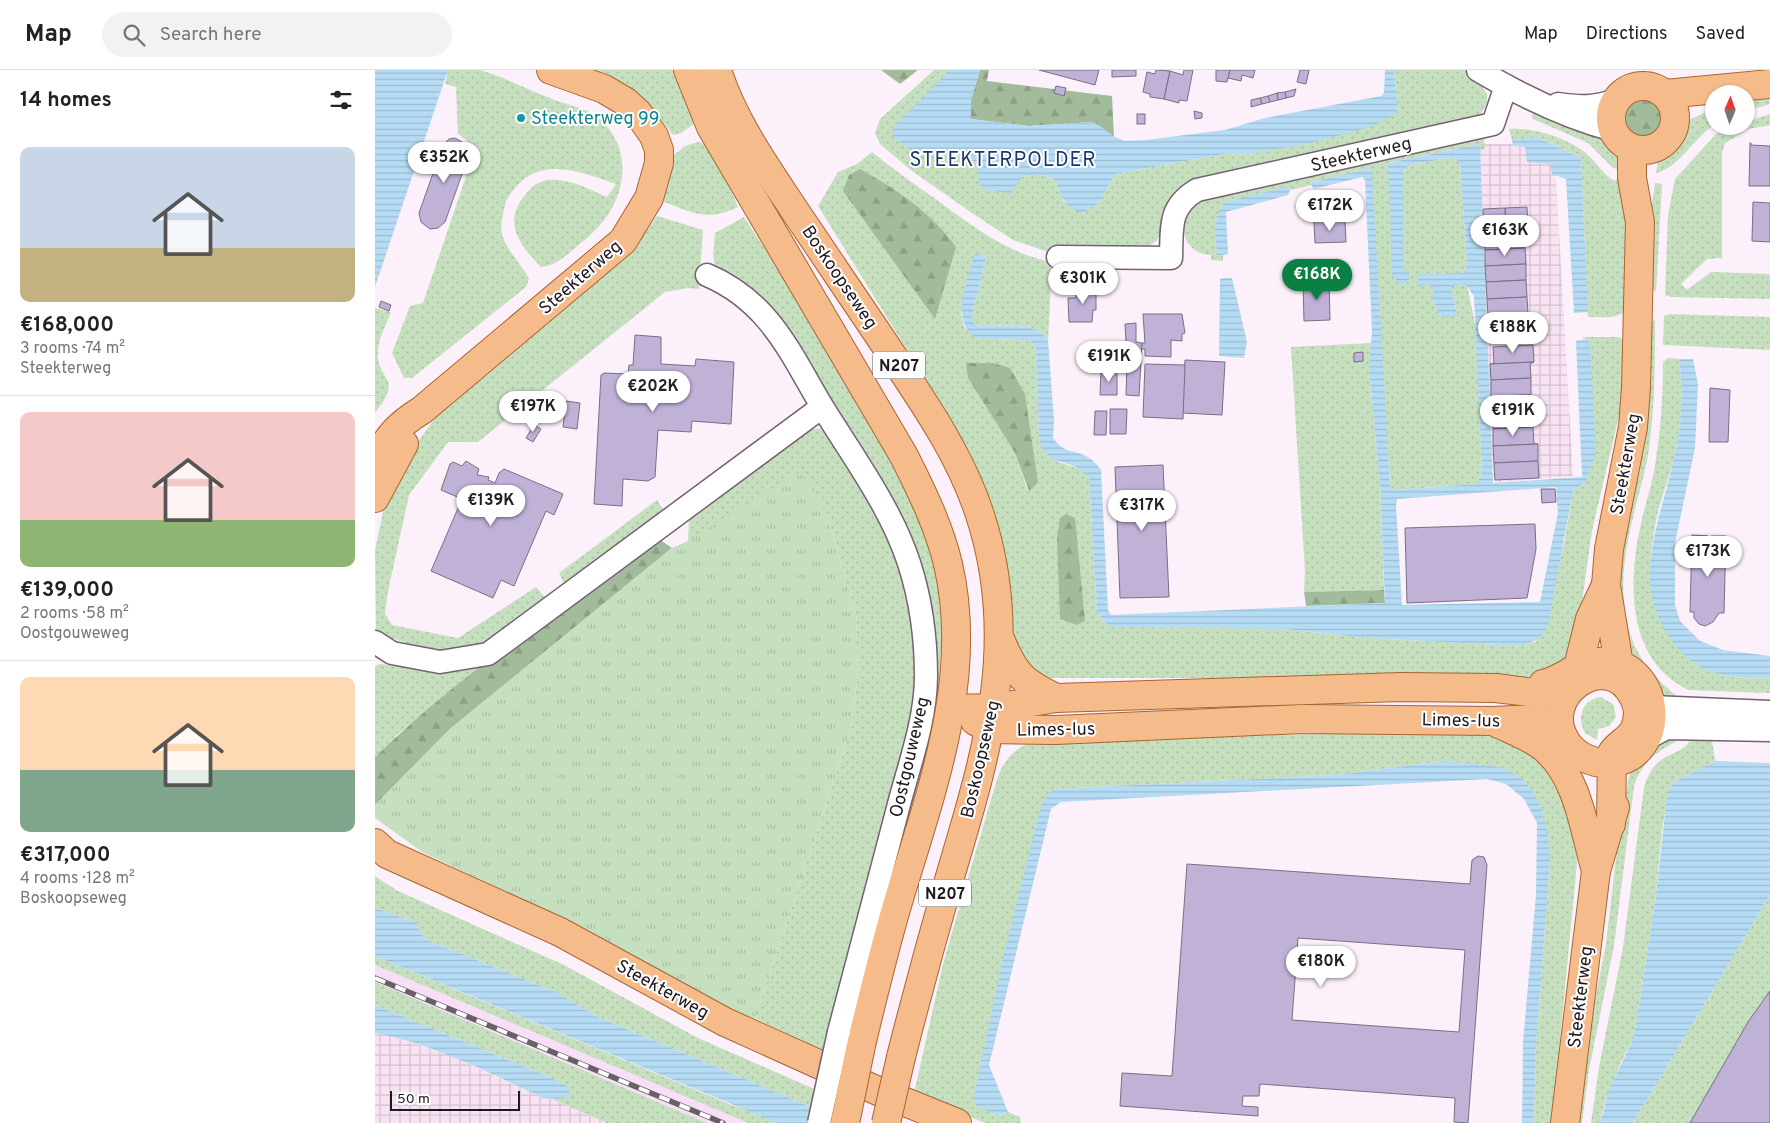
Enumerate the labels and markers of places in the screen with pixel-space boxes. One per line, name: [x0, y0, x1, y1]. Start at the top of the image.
place label: Steekterweg 99: [531, 108, 659, 131]
marker: Steekterweg 99: [515, 112, 527, 124]
pin: €352K: [409, 142, 479, 184]
pin: €172K: [1295, 190, 1365, 232]
pin: €163K: [1470, 214, 1540, 257]
pin: €168K: [1282, 258, 1352, 301]
pin: €301K: [1048, 262, 1118, 305]
pin: €188K: [1478, 312, 1548, 354]
pin: €191K: [1074, 340, 1144, 383]
pin: €202K: [618, 370, 688, 413]
pin: €197K: [498, 390, 568, 433]
pin: €191K: [1478, 394, 1548, 437]
pin: €139K: [456, 484, 526, 527]
pin: €317K: [1107, 490, 1177, 532]
pin: €173K: [1673, 536, 1743, 578]
pin: €180K: [1286, 946, 1356, 988]

